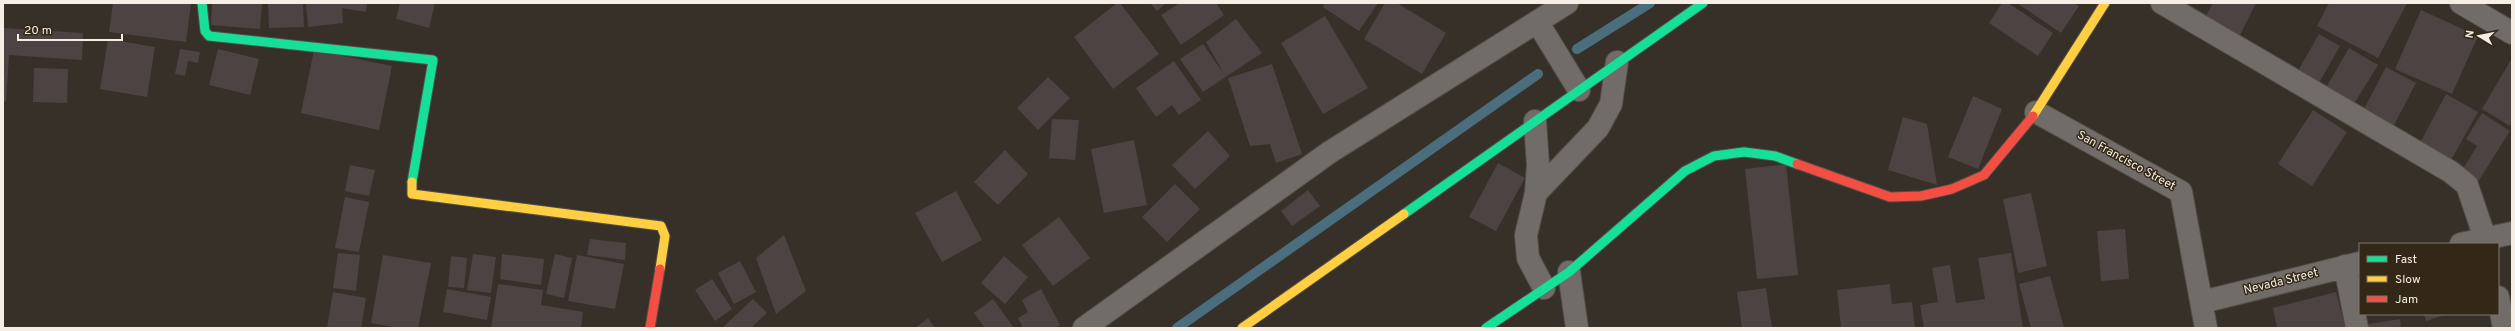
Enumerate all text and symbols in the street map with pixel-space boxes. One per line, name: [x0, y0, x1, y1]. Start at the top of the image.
scale bar: [18, 16, 122, 42]
north arrow: [2459, 16, 2499, 56]
text: 20 m: [24, 23, 52, 39]
text: N: [2463, 29, 2478, 40]
street label: San Francisco Street: [2074, 127, 2178, 195]
legend: [2359, 243, 2499, 315]
text: Fast: [2395, 252, 2417, 268]
street label: Nevada Street: [2242, 265, 2320, 299]
text: Slow: [2395, 272, 2421, 288]
text: Jam: [2395, 292, 2418, 308]

